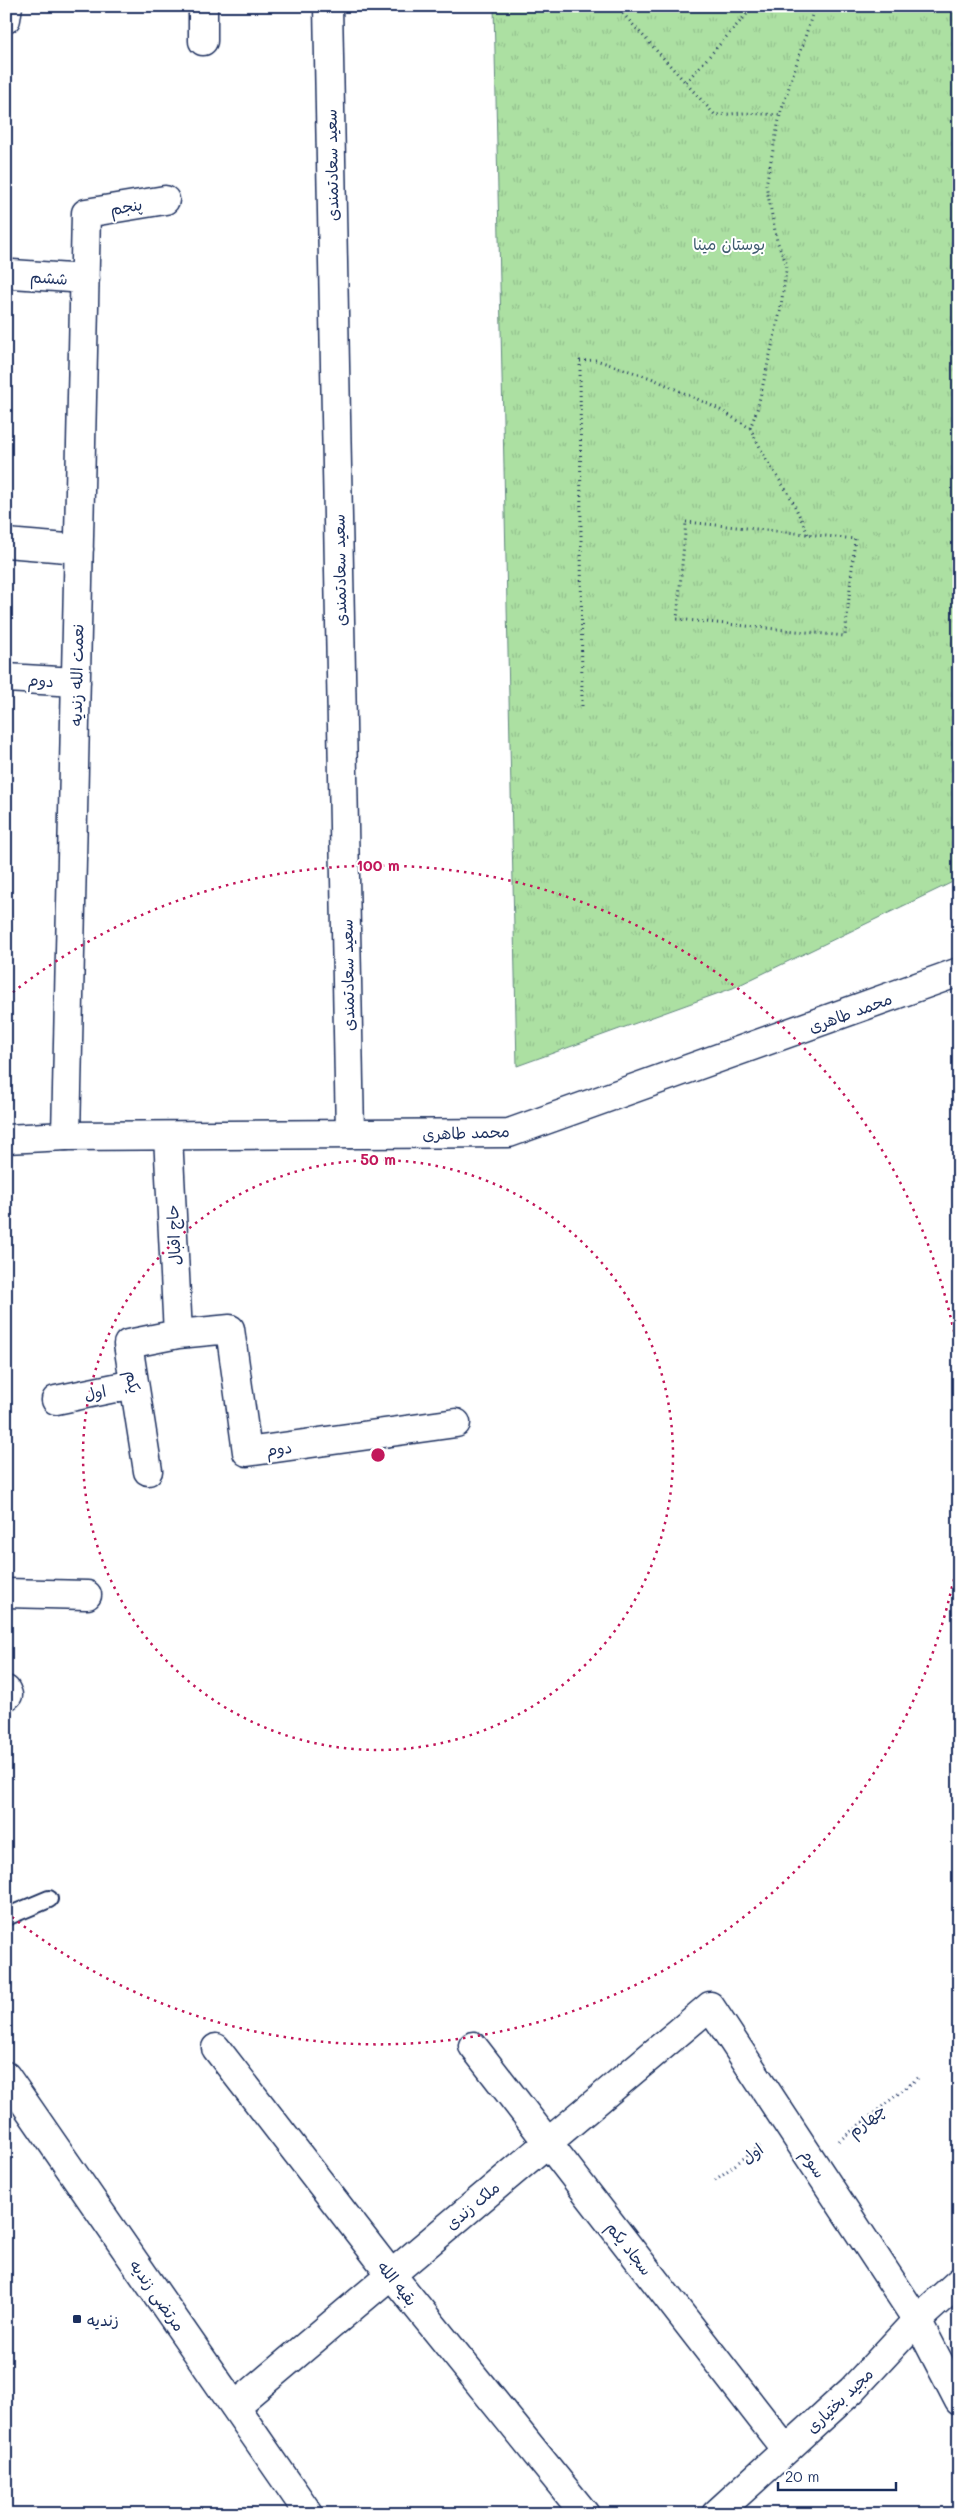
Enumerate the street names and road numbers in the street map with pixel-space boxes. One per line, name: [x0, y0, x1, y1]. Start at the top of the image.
street label: سعید سعادتمندی: [320, 109, 342, 221]
street label: پنجم: [108, 193, 144, 222]
street label: ششم: [29, 265, 69, 292]
street label: سعید سعادتمندی: [328, 514, 350, 626]
street label: نعمت الله زندیه: [65, 624, 87, 726]
street label: دوم: [27, 669, 55, 694]
street label: سعید سعادتمندی: [336, 919, 358, 1031]
street label: محمد طاهری: [805, 987, 895, 1037]
street label: محمد طاهری: [422, 1120, 510, 1144]
street label: حاج اقبال: [161, 1204, 186, 1266]
street label: یکم: [119, 1369, 146, 1395]
street label: اول: [82, 1379, 108, 1405]
street label: دوم: [265, 1436, 294, 1463]
street label: چهارم: [843, 2099, 891, 2144]
street label: اول: [737, 2138, 767, 2168]
street label: سوم: [794, 2145, 831, 2183]
street label: ملک زندی: [440, 2176, 504, 2234]
street label: سجاد یکم: [600, 2217, 658, 2281]
street label: مرتضی زندیه: [125, 2255, 190, 2335]
street label: بقیه الله: [373, 2256, 423, 2310]
street label: مجید بختیاری: [801, 2363, 877, 2437]

